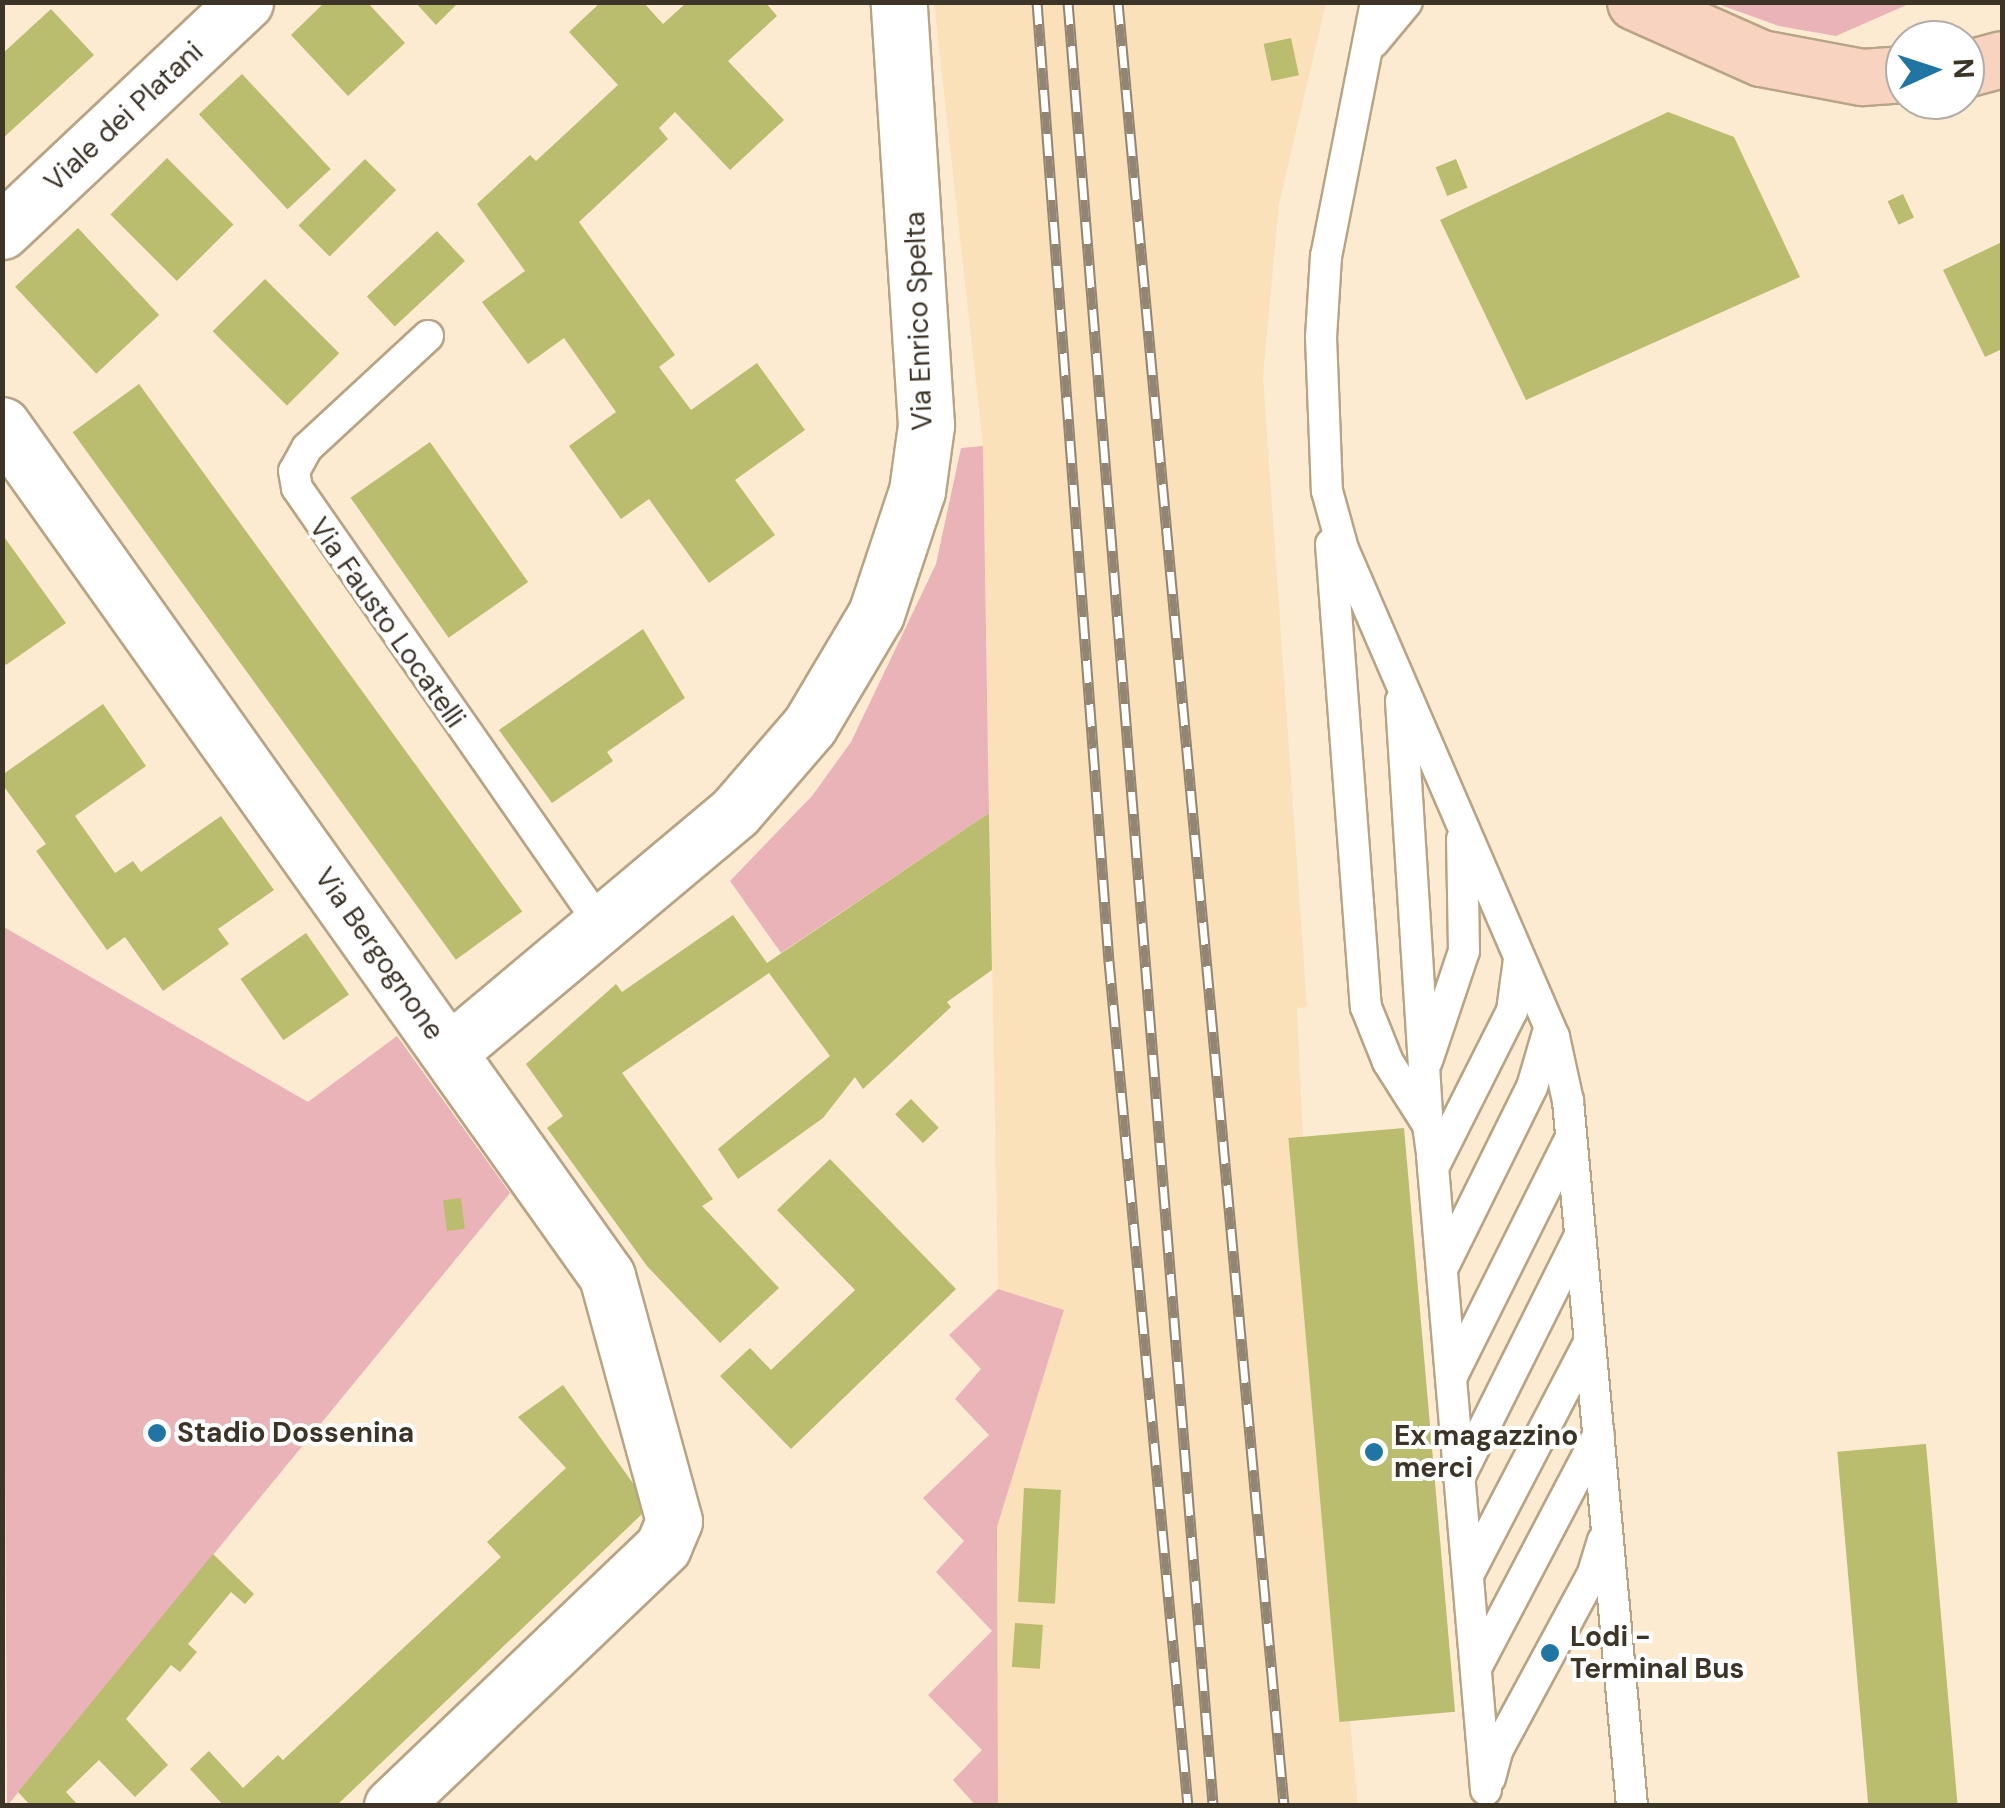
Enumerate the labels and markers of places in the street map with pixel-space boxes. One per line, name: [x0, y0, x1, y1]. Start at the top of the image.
place label: Stadio Dossenina: [177, 1416, 414, 1450]
place label: Ex magazzino merci: [1394, 1419, 1578, 1485]
marker: Stadio Dossenina: [146, 1422, 168, 1444]
marker: Ex magazzino merci: [1363, 1441, 1385, 1463]
place label: Lodi - Terminal Bus: [1570, 1620, 1744, 1686]
marker: Lodi - Terminal Bus: [1539, 1642, 1561, 1664]

